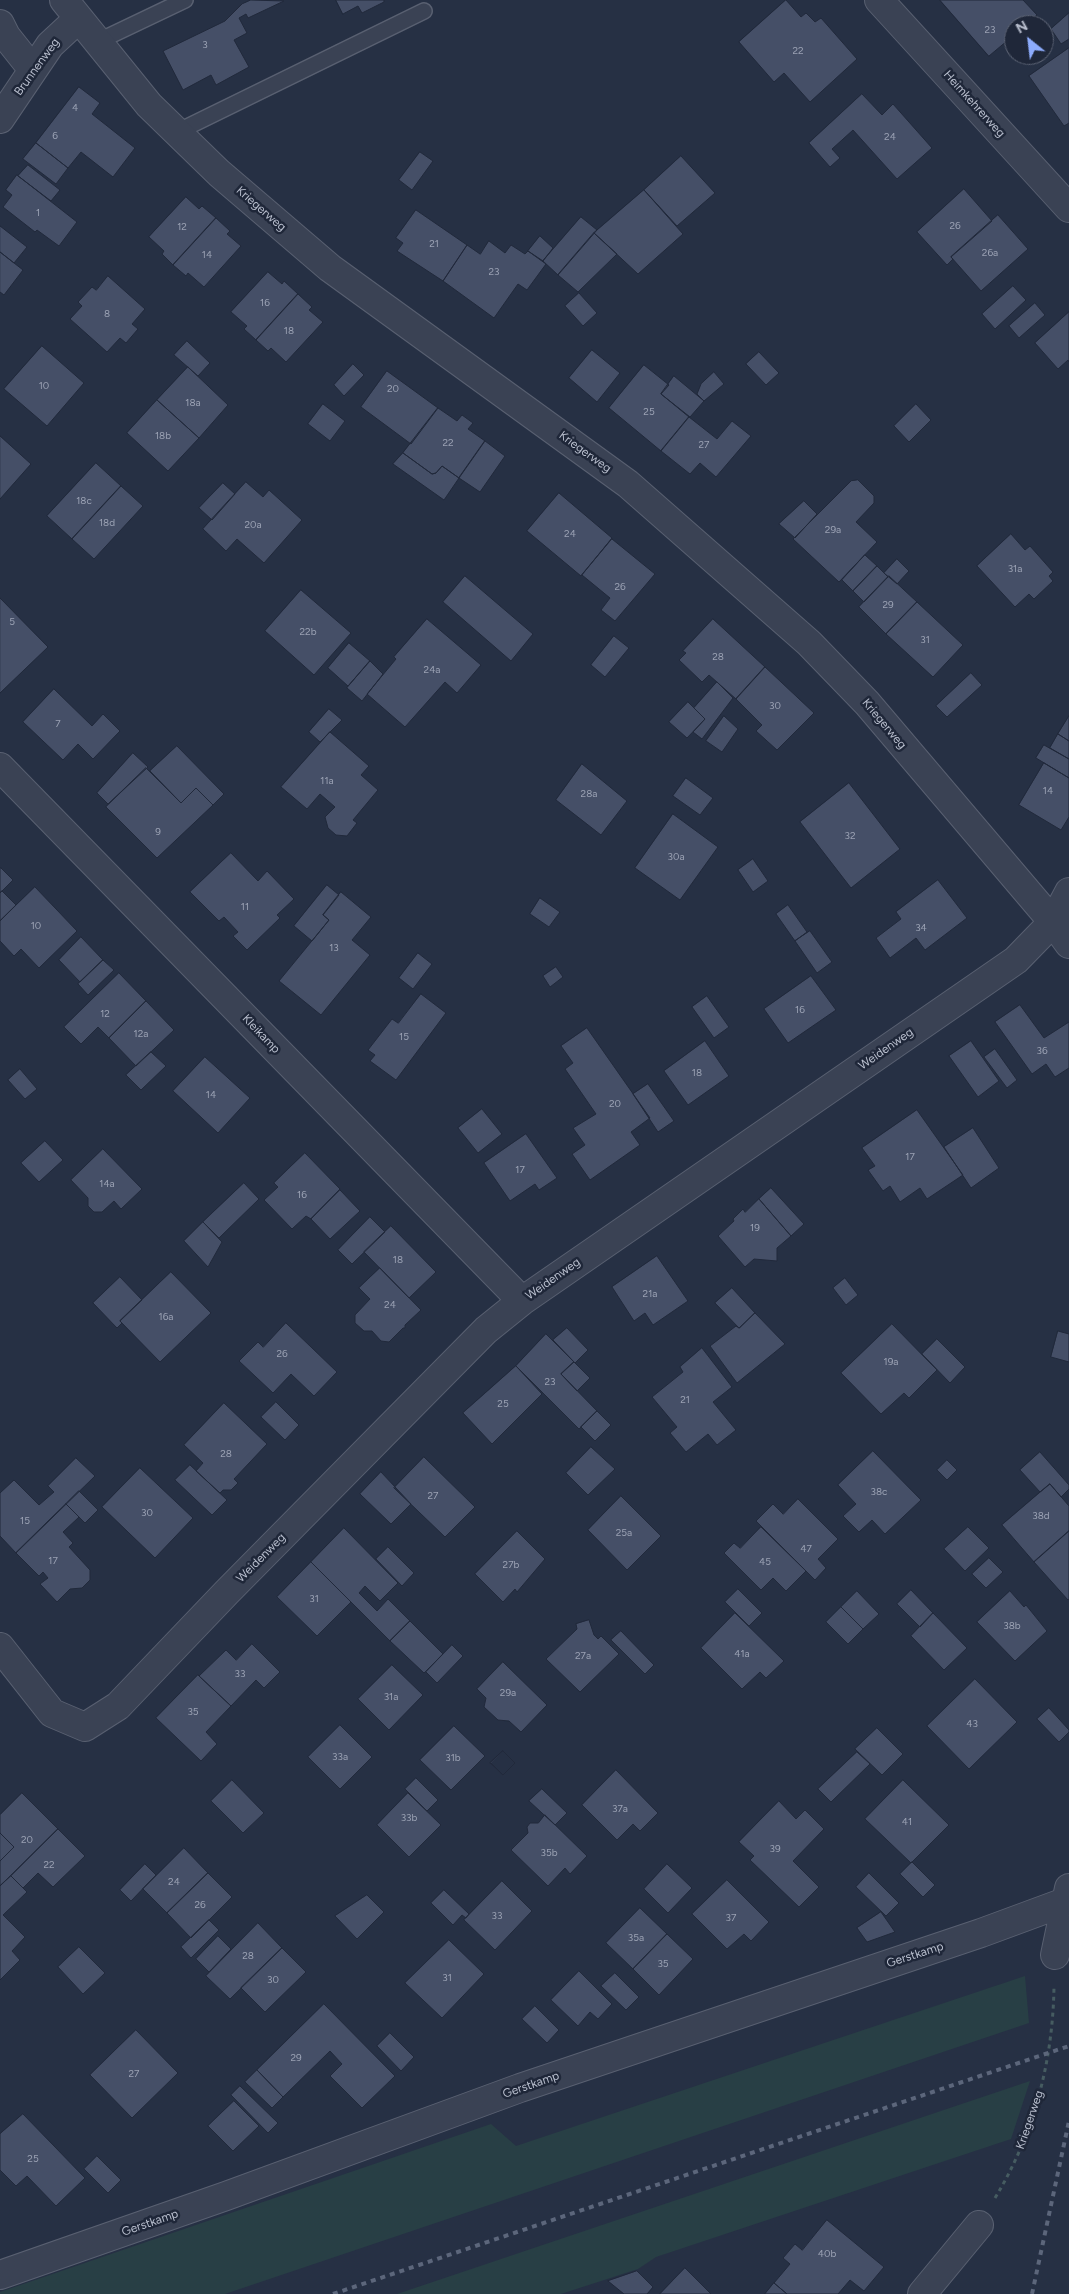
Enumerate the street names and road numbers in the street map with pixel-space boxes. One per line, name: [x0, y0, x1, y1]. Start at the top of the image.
street label: Brunnenweg: [11, 35, 63, 99]
street label: Heimkehrerweg: [940, 68, 1008, 140]
street label: Kriegerweg: [233, 183, 289, 235]
street label: Kriegerweg: [556, 428, 614, 476]
street label: Kriegerweg: [859, 696, 909, 752]
street label: Kleikamp: [239, 1012, 283, 1056]
street label: Weidenweg: [856, 1025, 916, 1073]
street label: Weidenweg: [523, 1255, 583, 1303]
street label: Weidenweg: [233, 1530, 289, 1586]
street label: Gerstkamp: [885, 1939, 945, 1971]
street label: Gerstkamp: [501, 2069, 561, 2101]
street label: Kriegerweg: [1013, 2089, 1047, 2151]
street label: Gerstkamp: [120, 2207, 180, 2239]

